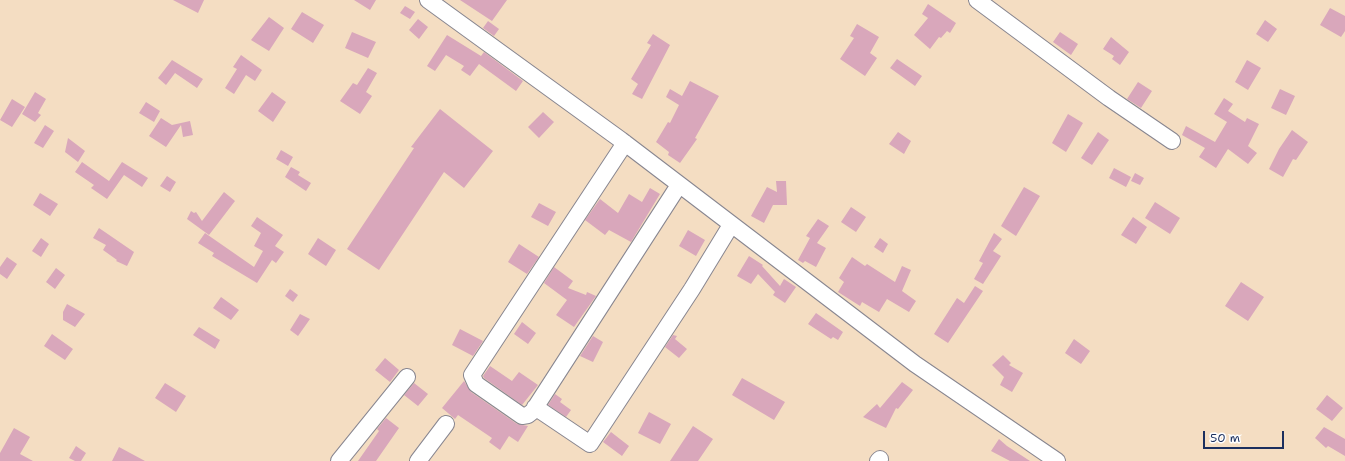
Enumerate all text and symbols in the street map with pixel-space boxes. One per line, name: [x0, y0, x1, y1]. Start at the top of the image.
scale bar: [1205, 423, 1286, 449]
text: 50 m: [1210, 430, 1240, 446]

